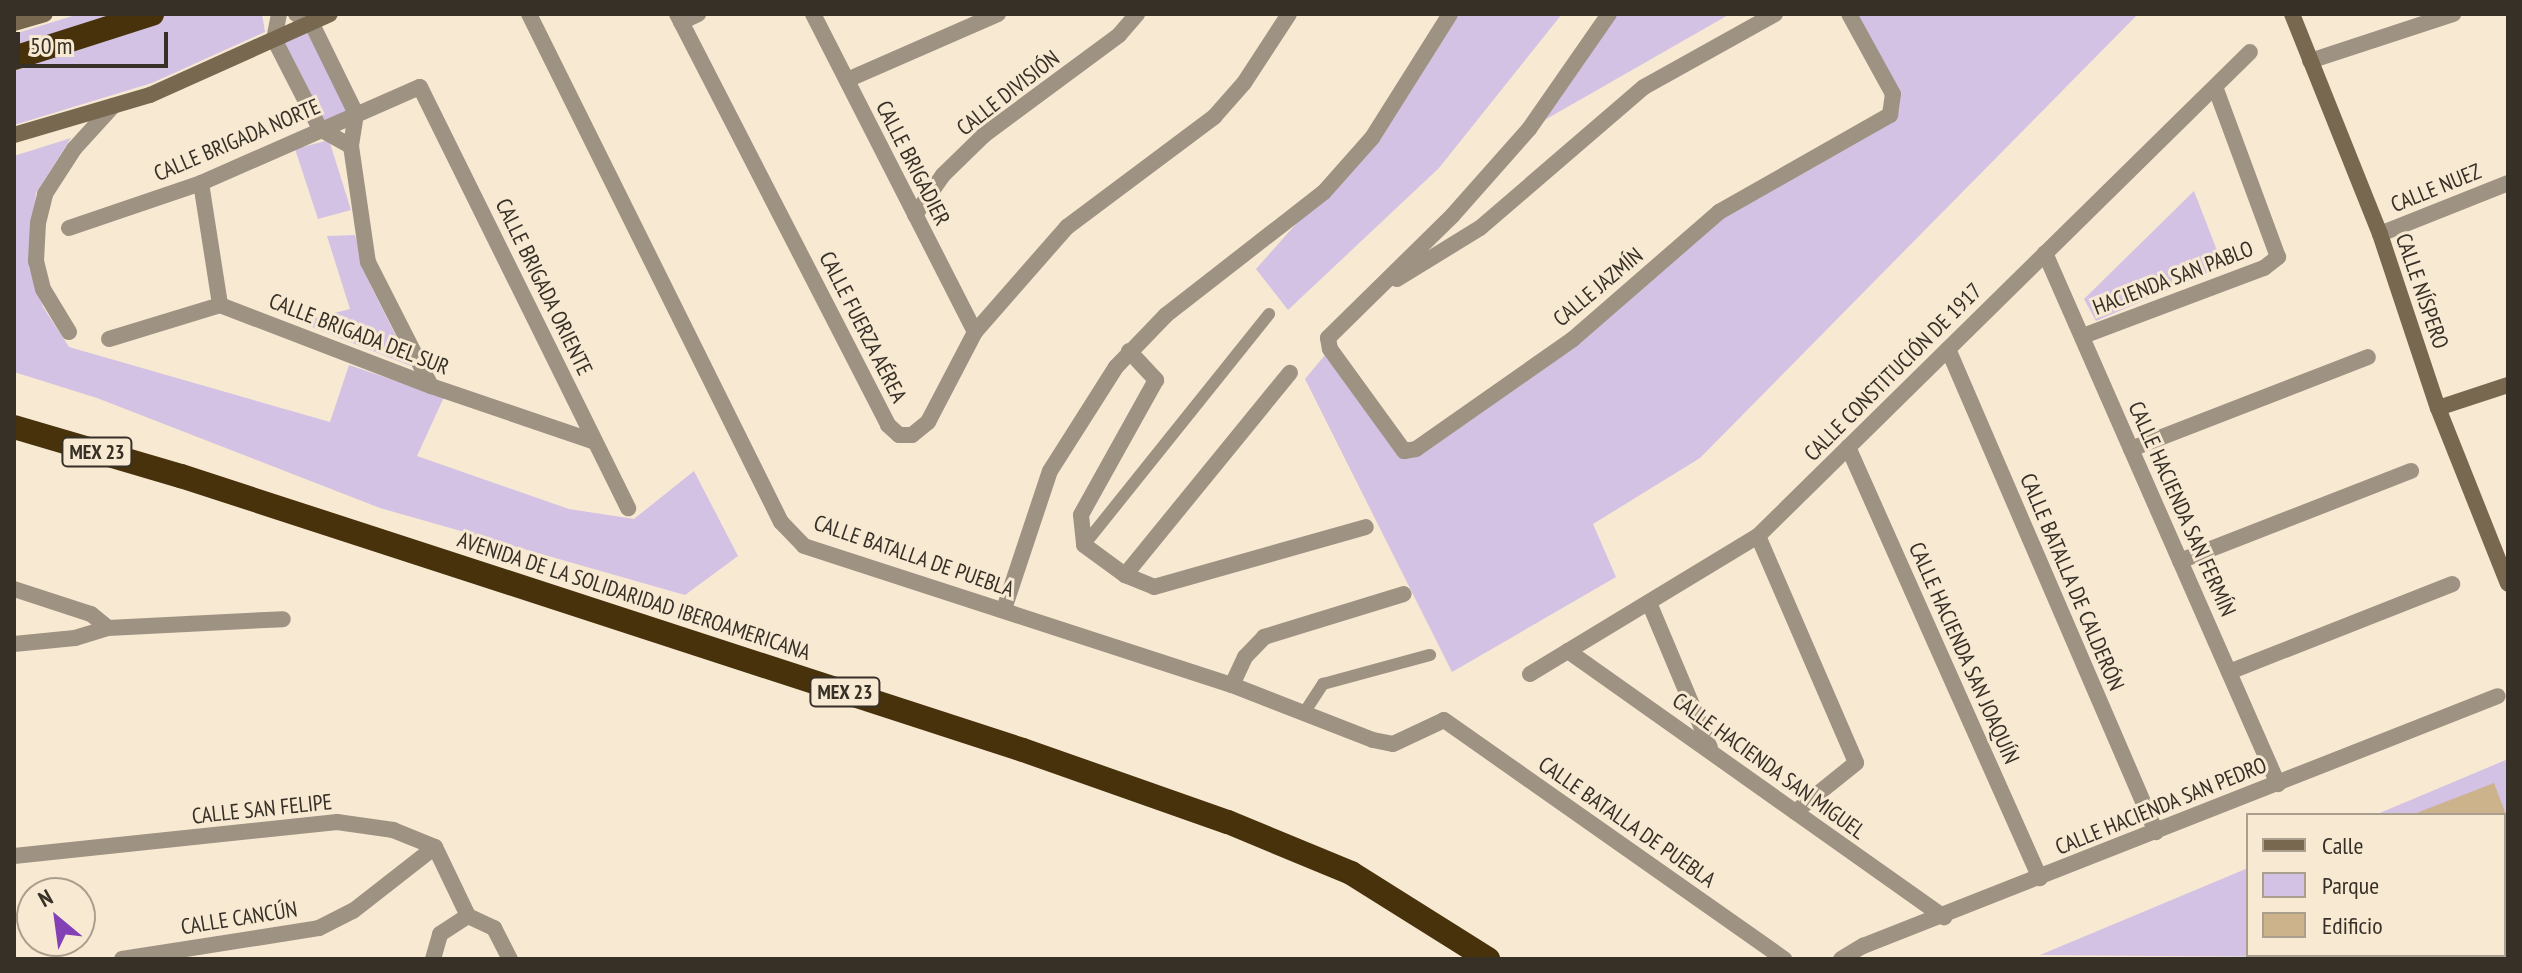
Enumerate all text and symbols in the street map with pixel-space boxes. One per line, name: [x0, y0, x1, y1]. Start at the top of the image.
scale bar: [20, 16, 172, 66]
text: 50 m: [30, 30, 72, 61]
street label: CALLE DIVISIÓN: [952, 45, 1064, 141]
street label: CALLE BRIGADA NORTE: [150, 93, 324, 187]
street label: CALLE BRIGADIER: [870, 96, 956, 230]
street label: CALLE NUEZ: [2387, 158, 2485, 218]
street label: CALLE BRIGADA ORIENTE: [490, 194, 598, 380]
street label: CALLE NÍSPERO: [2390, 230, 2454, 352]
street label: HACIENDA SAN PABLO: [2089, 235, 2257, 321]
street label: CALLE JAZMÍN: [1548, 242, 1648, 332]
street label: CALLE FUERZA AÉREA: [813, 247, 913, 407]
street label: CALLE CONSTITUCIÓN DE 1917: [1799, 278, 1987, 466]
street label: CALLE BRIGADA DEL SUR: [265, 287, 453, 381]
street label: CALLE HACIENDA SAN FERMÍN: [2123, 397, 2241, 621]
road number: MEX 23: [61, 436, 133, 468]
street label: CALLE BATALLA DE CALDERÓN: [2014, 469, 2130, 695]
street label: CALLE BATALLA DE PUEBLA: [810, 509, 1018, 603]
street label: AVENIDA DE LA SOLIDARIDAD IBEROAMERICANA: [453, 526, 815, 666]
street label: CALLE HACIENDA SAN JOAQUÍN: [1903, 538, 2025, 768]
road number: MEX 23: [809, 676, 881, 708]
street label: CALLE HACIENDA SAN MIGUEL: [1667, 687, 1871, 845]
street label: CALLE BATALLA DE PUEBLA: [1533, 751, 1721, 893]
street label: CALLE HACIENDA SAN PEDRO: [2051, 751, 2271, 861]
street label: CALLE SAN FELIPE: [191, 789, 333, 829]
legend: [2246, 813, 2506, 957]
text: Calle: [2322, 830, 2363, 861]
text: Parque: [2322, 870, 2379, 901]
north arrow: [16, 877, 96, 957]
text: N: [33, 883, 57, 913]
street label: CALLE CANCÚN: [179, 896, 299, 940]
text: Edificio: [2322, 910, 2383, 941]

